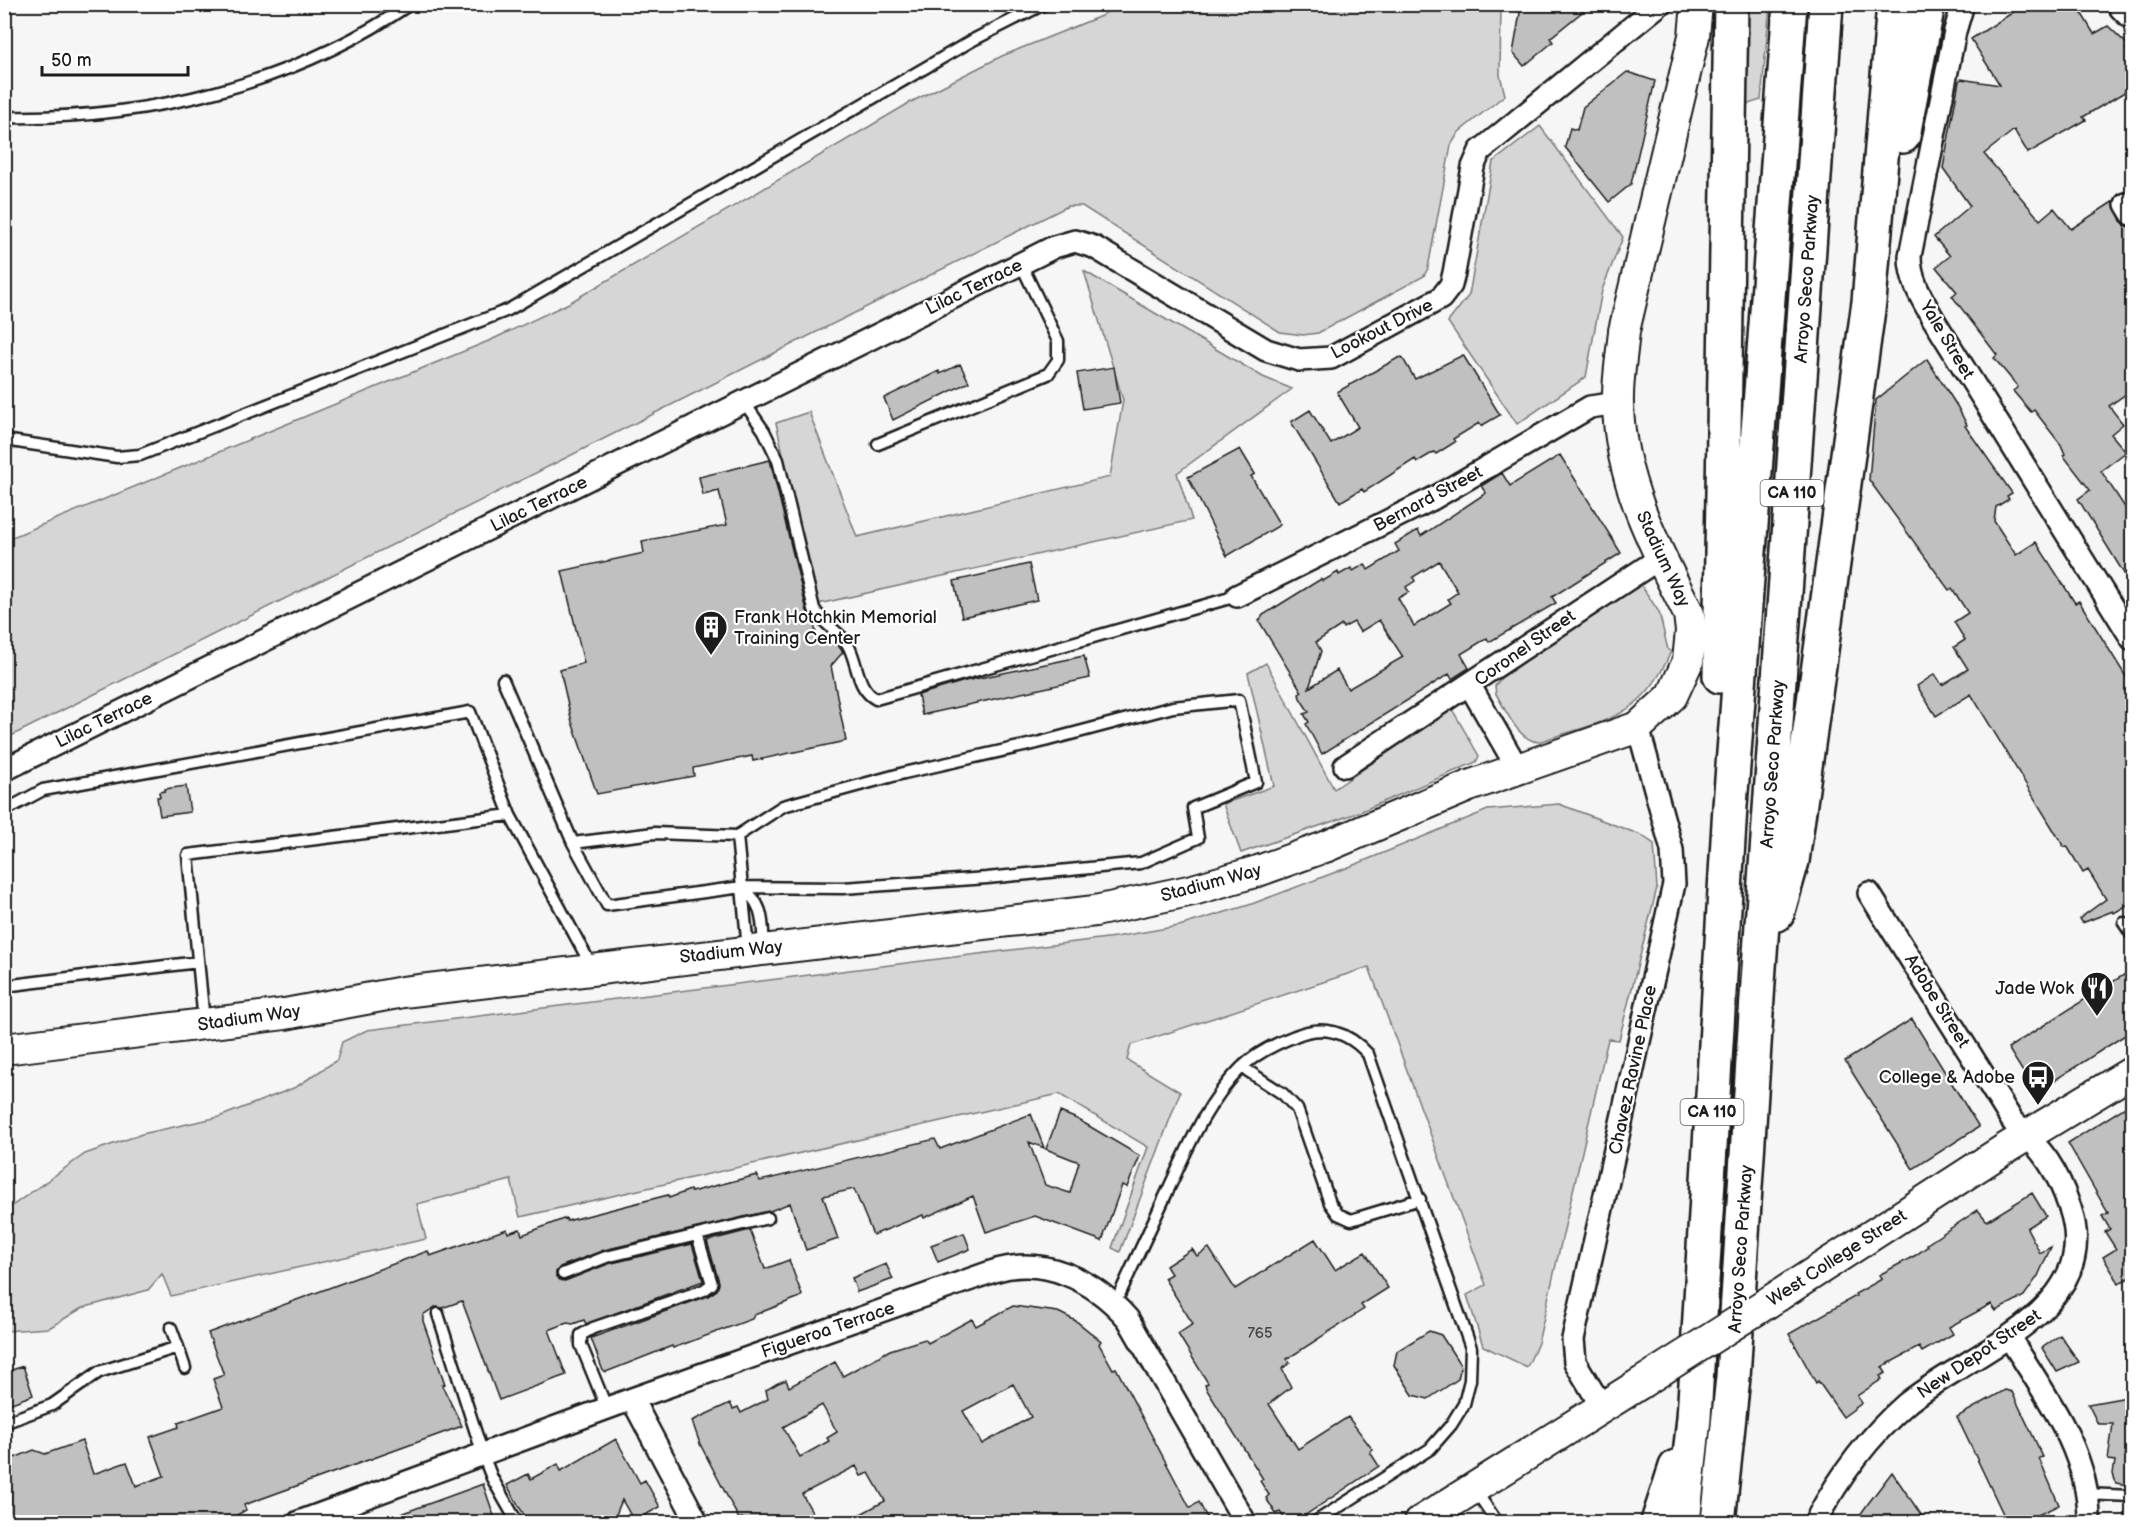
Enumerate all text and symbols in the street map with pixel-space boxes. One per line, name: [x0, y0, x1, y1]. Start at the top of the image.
scale bar: [42, 39, 188, 77]
text: 50 m: [51, 50, 92, 71]
street label: Arroyo Seco Parkway: [1791, 193, 1823, 364]
street label: Lilac Terrace: [922, 254, 1026, 319]
street label: Lookout Drive: [1328, 294, 1437, 364]
street label: Yale Street: [1915, 296, 1979, 383]
street label: Bernard Street: [1370, 461, 1486, 536]
street label: Lilac Terrace: [487, 471, 591, 536]
road number: CA 110: [1760, 480, 1824, 506]
street label: Stadium Way: [1632, 508, 1695, 611]
street label: Coronel Street: [1471, 605, 1580, 690]
place label: Frank Hotchkin Memorial Training Center: [734, 607, 937, 649]
building icon: Frank Hotchkin Memorial Training Center: [693, 609, 729, 656]
street label: Arroyo Seco Parkway: [1757, 678, 1789, 849]
street label: Lilac Terrace: [52, 687, 156, 752]
street label: Stadium Way: [1158, 859, 1264, 907]
street label: Stadium Way: [679, 936, 784, 968]
street label: Adobe Street: [1900, 951, 1974, 1052]
restaurant icon: Jade Wok: [2079, 970, 2115, 1017]
place label: Jade Wok: [1995, 978, 2074, 999]
street label: Chavez Ravine Place: [1605, 983, 1661, 1157]
street label: Stadium Way: [196, 1000, 302, 1036]
bus stop icon: College & Adobe: [2020, 1059, 2056, 1106]
place label: College & Adobe: [1879, 1067, 2015, 1088]
road number: CA 110: [1680, 1099, 1744, 1125]
street label: Arroyo Seco Parkway: [1725, 1163, 1757, 1334]
street label: West College Street: [1763, 1205, 1911, 1311]
street label: Figueroa Terrace: [759, 1297, 898, 1363]
street label: New Depot Street: [1913, 1305, 2045, 1403]
house number: 765: [1247, 1324, 1273, 1343]

